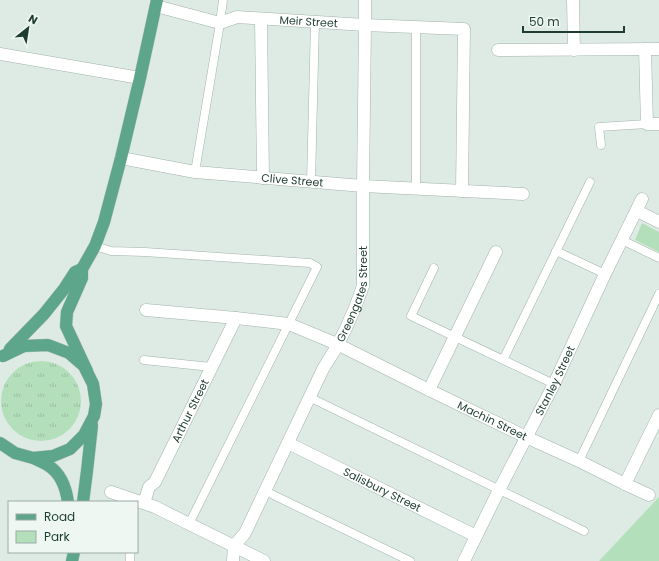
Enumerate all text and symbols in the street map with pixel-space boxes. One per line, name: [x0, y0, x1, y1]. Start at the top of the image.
north arrow: [8, 8, 48, 48]
scale bar: [523, 8, 624, 34]
text: N: [25, 10, 41, 28]
street label: Meir Street: [279, 12, 338, 31]
text: 50 m: [529, 13, 560, 30]
street label: Clive Street: [261, 170, 324, 191]
street label: Greengates Street: [332, 246, 371, 345]
street label: Stanley Street: [531, 343, 579, 418]
street label: Arthur Street: [168, 376, 213, 445]
street label: Machin Street: [455, 397, 530, 444]
street label: Salisbury Street: [340, 464, 424, 516]
legend: [8, 501, 138, 553]
text: Road: [44, 508, 75, 525]
text: Park: [44, 528, 71, 545]

